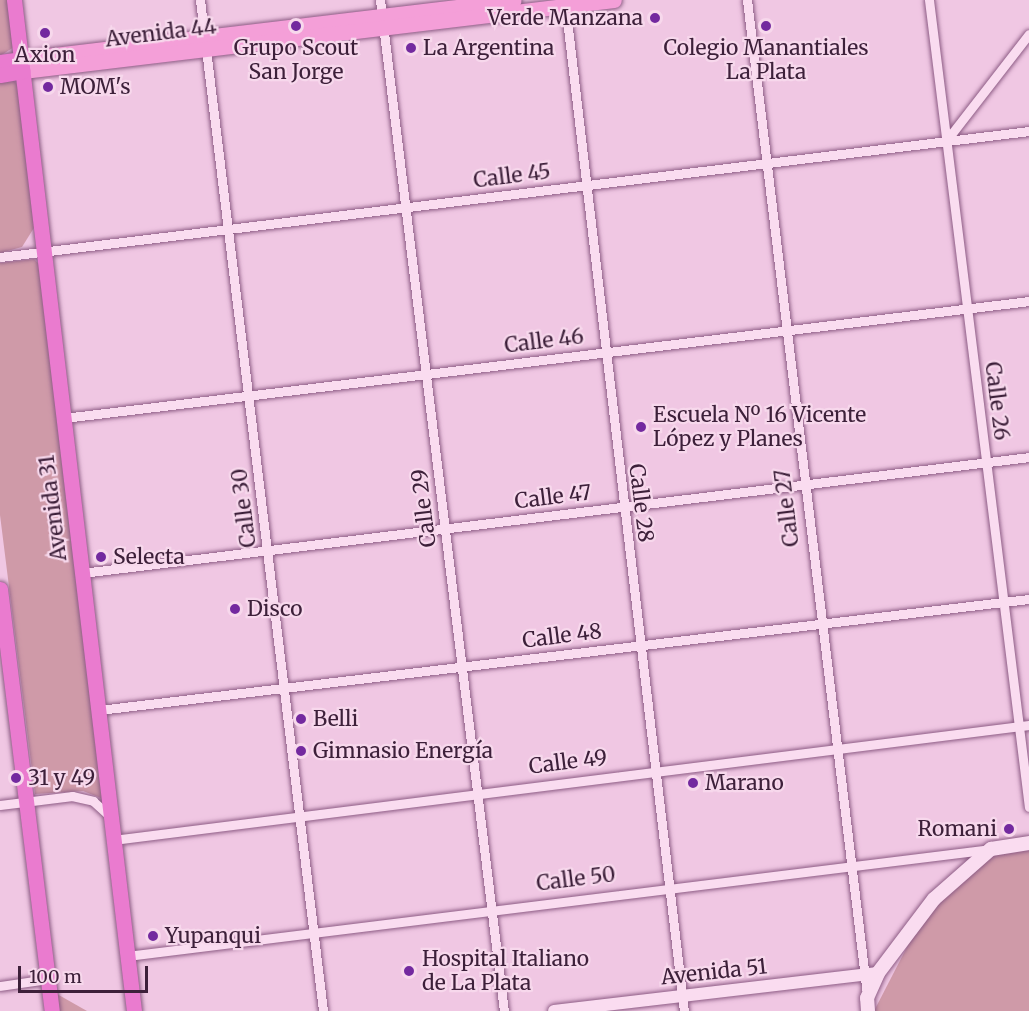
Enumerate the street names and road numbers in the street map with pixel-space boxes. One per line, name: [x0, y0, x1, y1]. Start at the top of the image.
street label: Avenida 44: [104, 14, 218, 52]
street label: Calle 45: [472, 159, 552, 193]
street label: Calle 46: [503, 324, 585, 358]
street label: Calle 26: [980, 360, 1014, 442]
street label: Avenida 31: [34, 454, 72, 562]
street label: Calle 28: [624, 462, 658, 544]
street label: Calle 30: [227, 467, 261, 549]
street label: Calle 29: [407, 467, 441, 549]
street label: Calle 27: [770, 468, 804, 548]
street label: Calle 47: [513, 480, 593, 514]
street label: Calle 48: [521, 619, 603, 653]
street label: Calle 49: [527, 745, 609, 779]
street label: Calle 50: [535, 862, 617, 896]
street label: Avenida 51: [660, 954, 768, 990]

